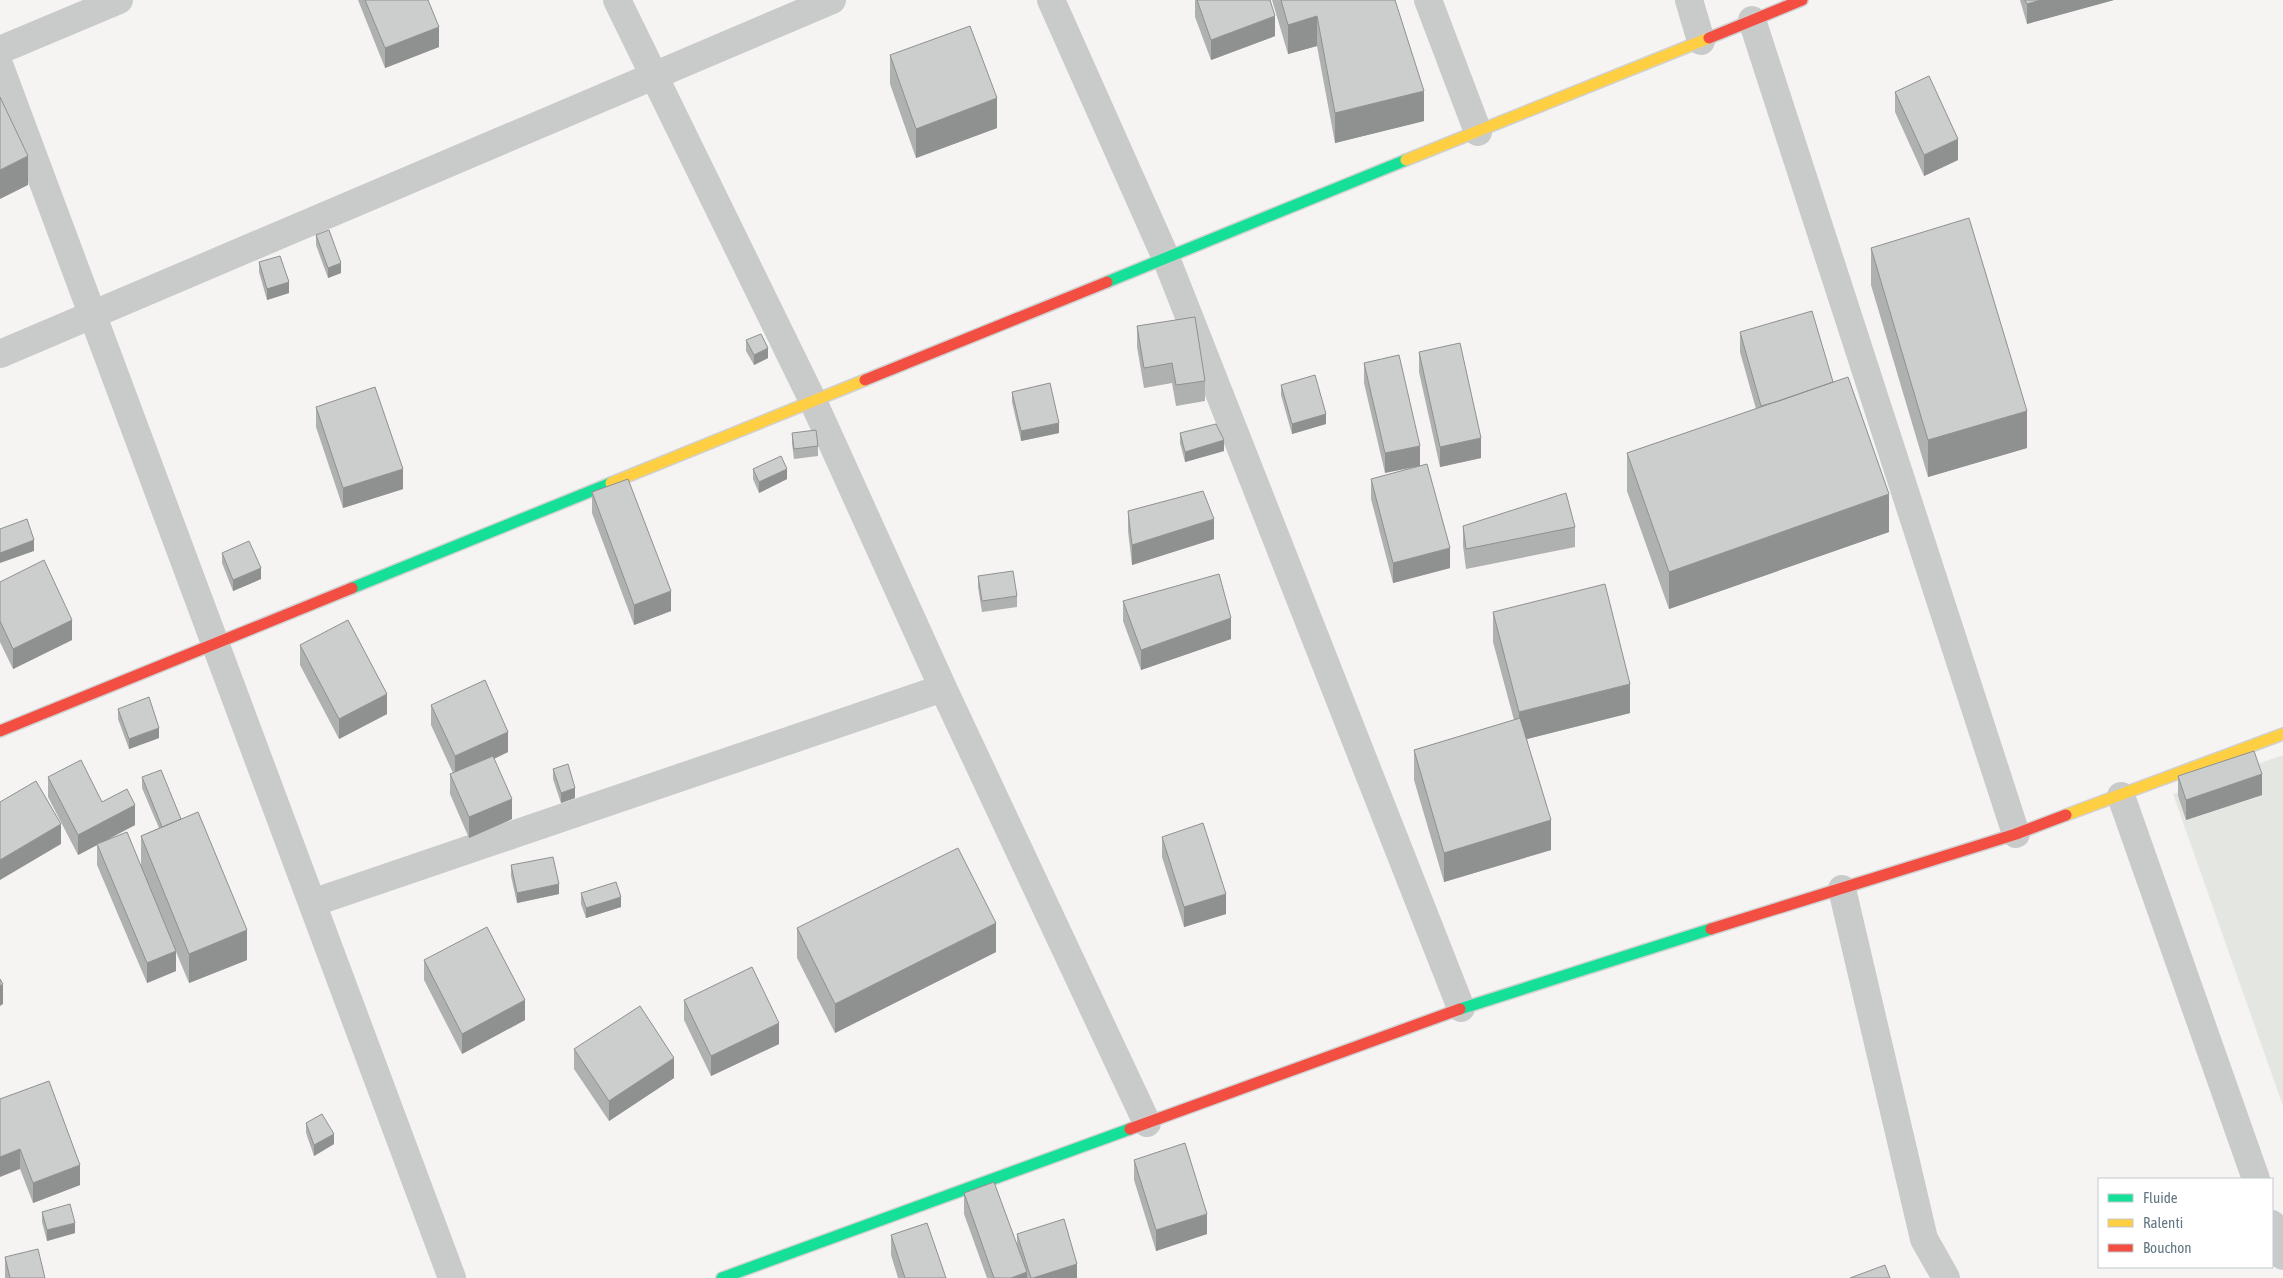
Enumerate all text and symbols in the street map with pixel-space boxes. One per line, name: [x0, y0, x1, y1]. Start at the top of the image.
legend: [2098, 1178, 2273, 1268]
text: Fluide: [2143, 1189, 2178, 1206]
text: Ralenti: [2143, 1214, 2183, 1231]
text: Bouchon: [2143, 1239, 2192, 1256]

